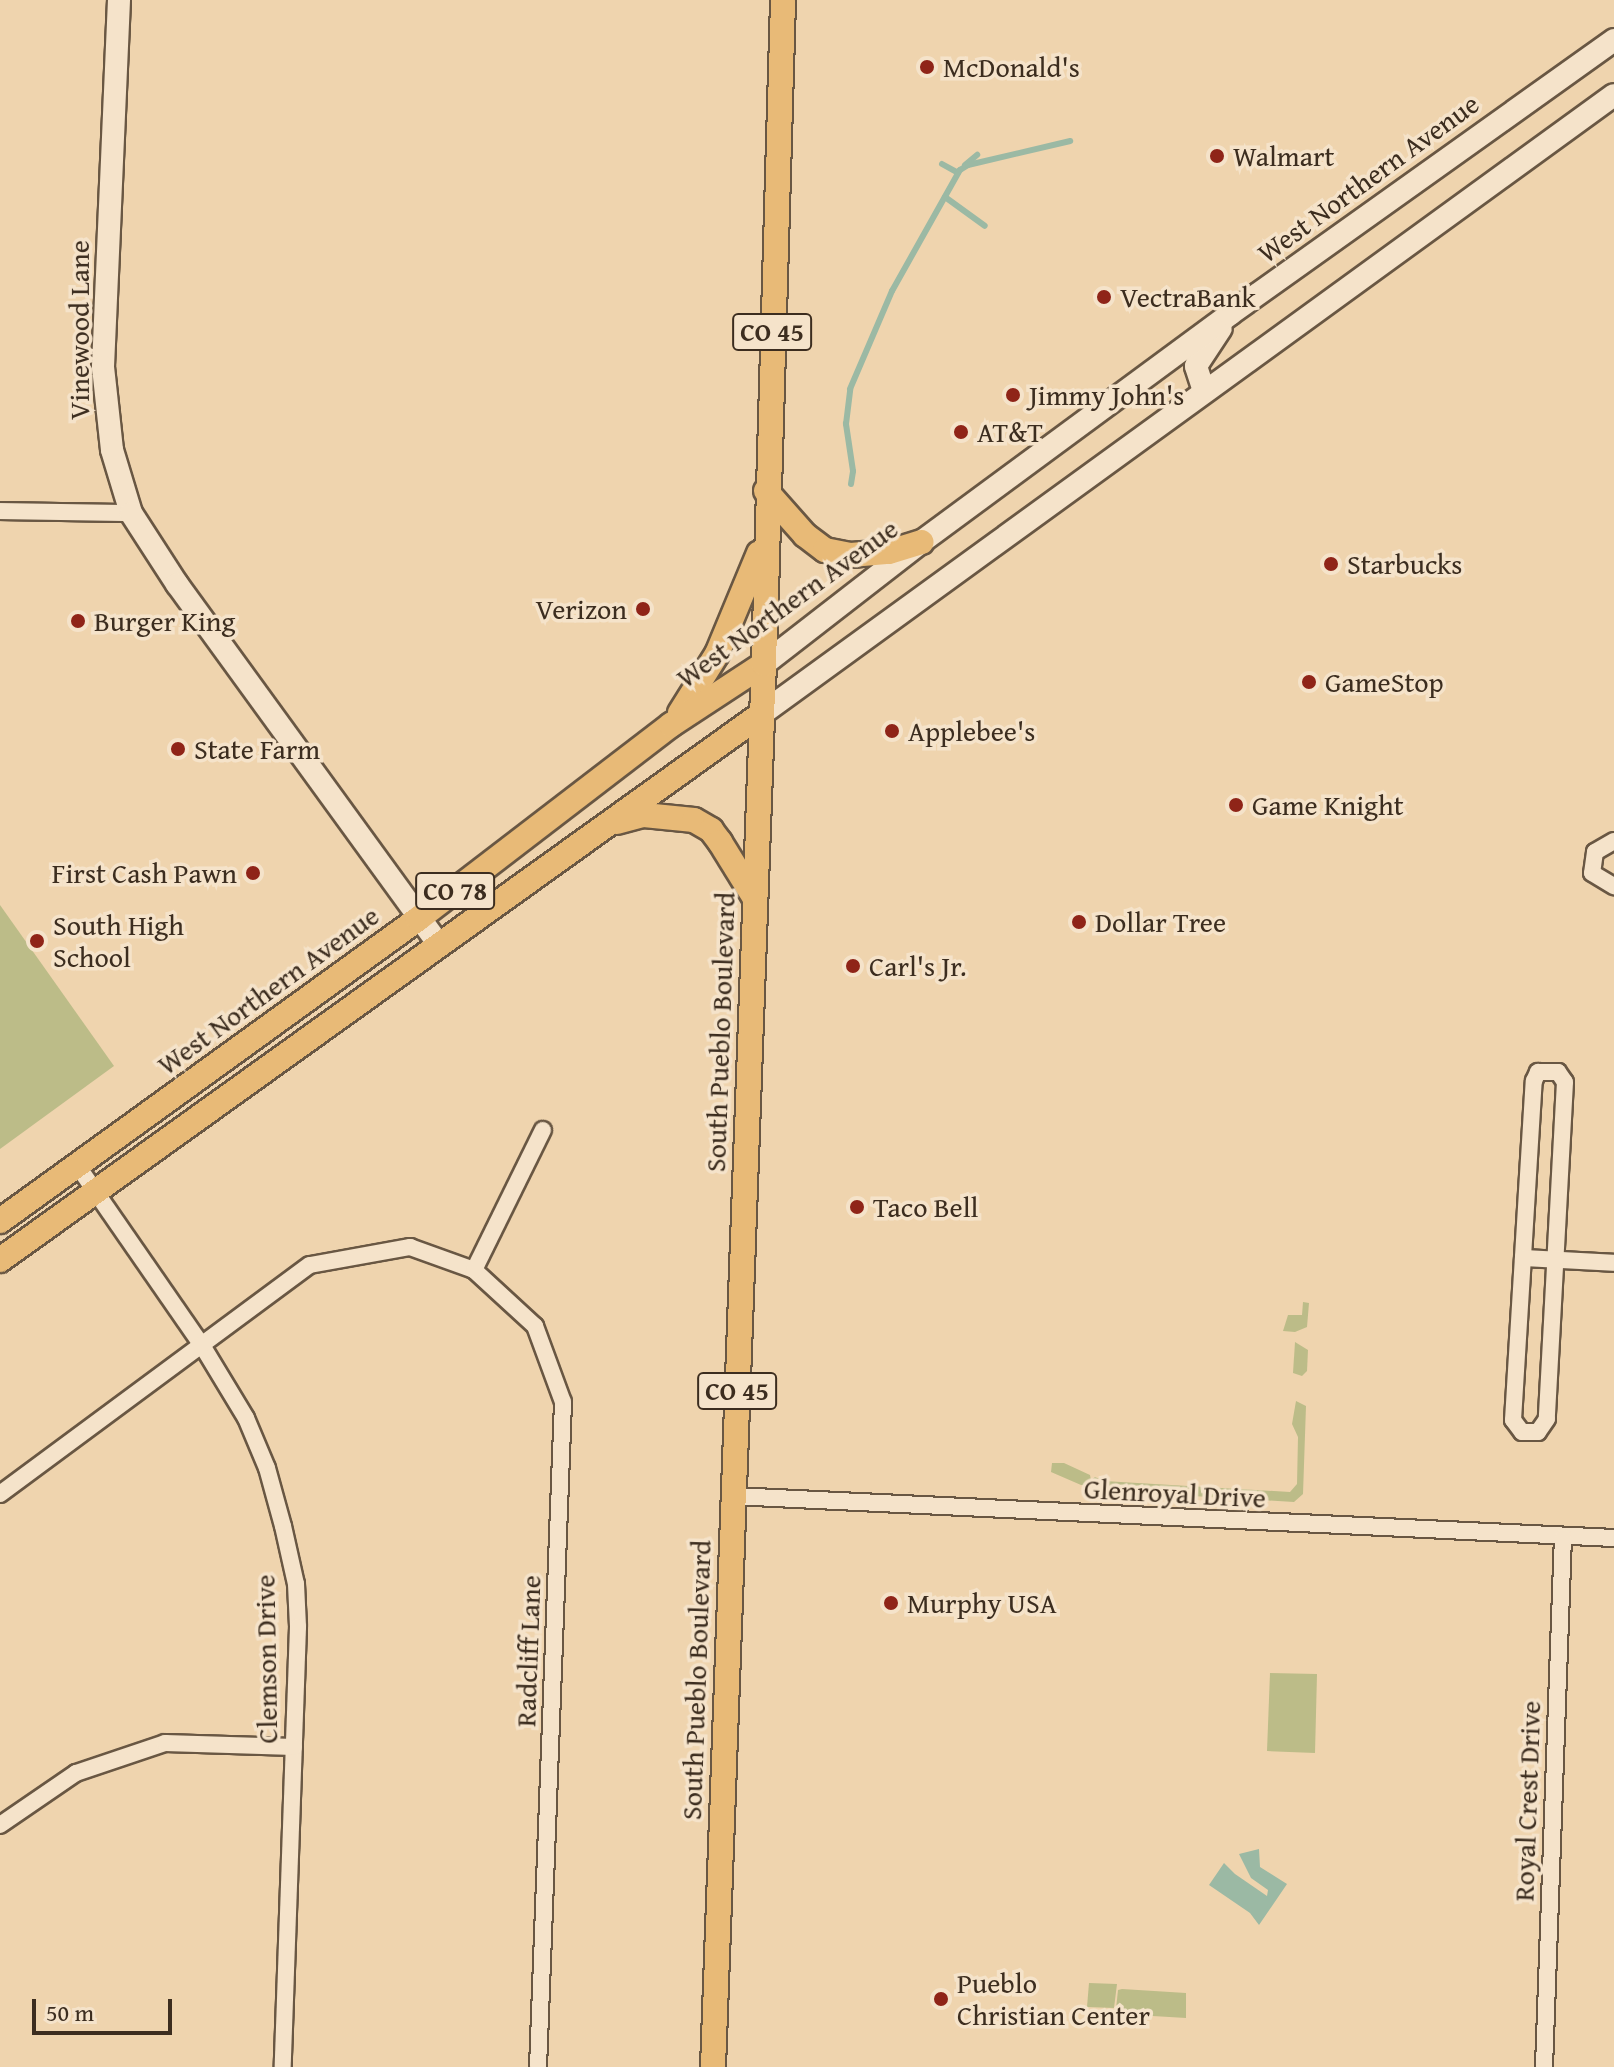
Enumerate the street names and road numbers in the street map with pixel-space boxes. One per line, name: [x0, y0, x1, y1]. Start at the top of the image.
street label: West Northern Avenue: [1251, 86, 1485, 270]
street label: Vinewood Lane: [62, 240, 96, 420]
road number: CO 45: [732, 310, 812, 354]
street label: West Northern Avenue: [670, 511, 904, 695]
road number: CO 78: [415, 869, 495, 913]
street label: South Pueblo Boulevard: [698, 891, 742, 1173]
street label: West Northern Avenue: [151, 898, 385, 1082]
road number: CO 45: [697, 1369, 777, 1413]
street label: Glenroyal Drive: [1083, 1471, 1267, 1515]
street label: South Pueblo Boulevard: [674, 1539, 718, 1821]
street label: Clemson Drive: [248, 1574, 284, 1744]
street label: Radcliff Lane: [509, 1575, 547, 1727]
street label: Royal Crest Drive: [1507, 1700, 1547, 1902]

